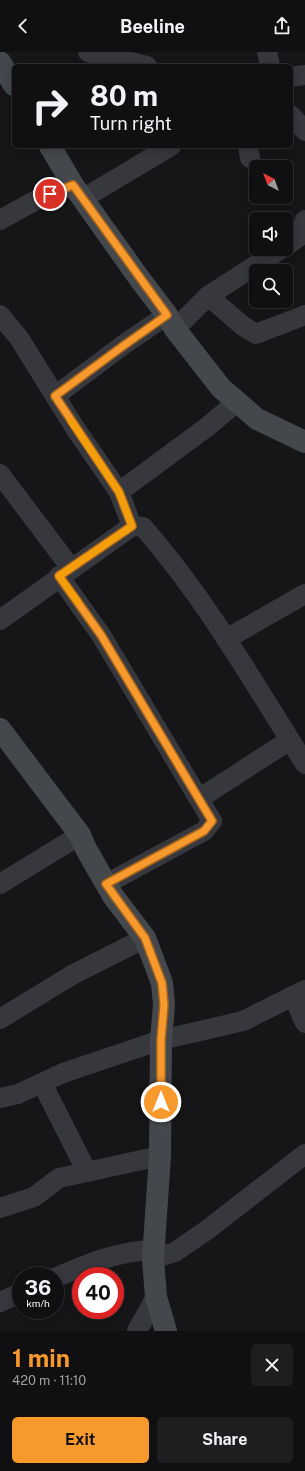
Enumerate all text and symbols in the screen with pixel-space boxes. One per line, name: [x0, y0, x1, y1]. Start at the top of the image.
icon: back: [12, 15, 34, 37]
icon: share: [271, 15, 293, 37]
text: Beeline: [120, 16, 185, 37]
text: 80 m: [90, 79, 158, 112]
icon: right: [24, 80, 76, 132]
text: Turn right: [90, 113, 172, 134]
north arrow: [249, 160, 293, 204]
map controls: [249, 160, 293, 308]
pin: [33, 177, 67, 211]
icon: arrive: [39, 183, 61, 205]
button: sound: [249, 212, 293, 256]
button: search: [249, 264, 293, 308]
position arrow: [140, 1081, 182, 1123]
speed limit sign: 40: [72, 1267, 124, 1319]
text: 36: [25, 1276, 51, 1300]
text: km/h: [26, 1297, 50, 1309]
text: 1 min: [12, 1344, 70, 1372]
button: close: [251, 1344, 293, 1386]
text: 420 m · 11:10: [12, 1373, 86, 1388]
button: Exit: [12, 1417, 149, 1463]
button: Share: [157, 1417, 293, 1463]

